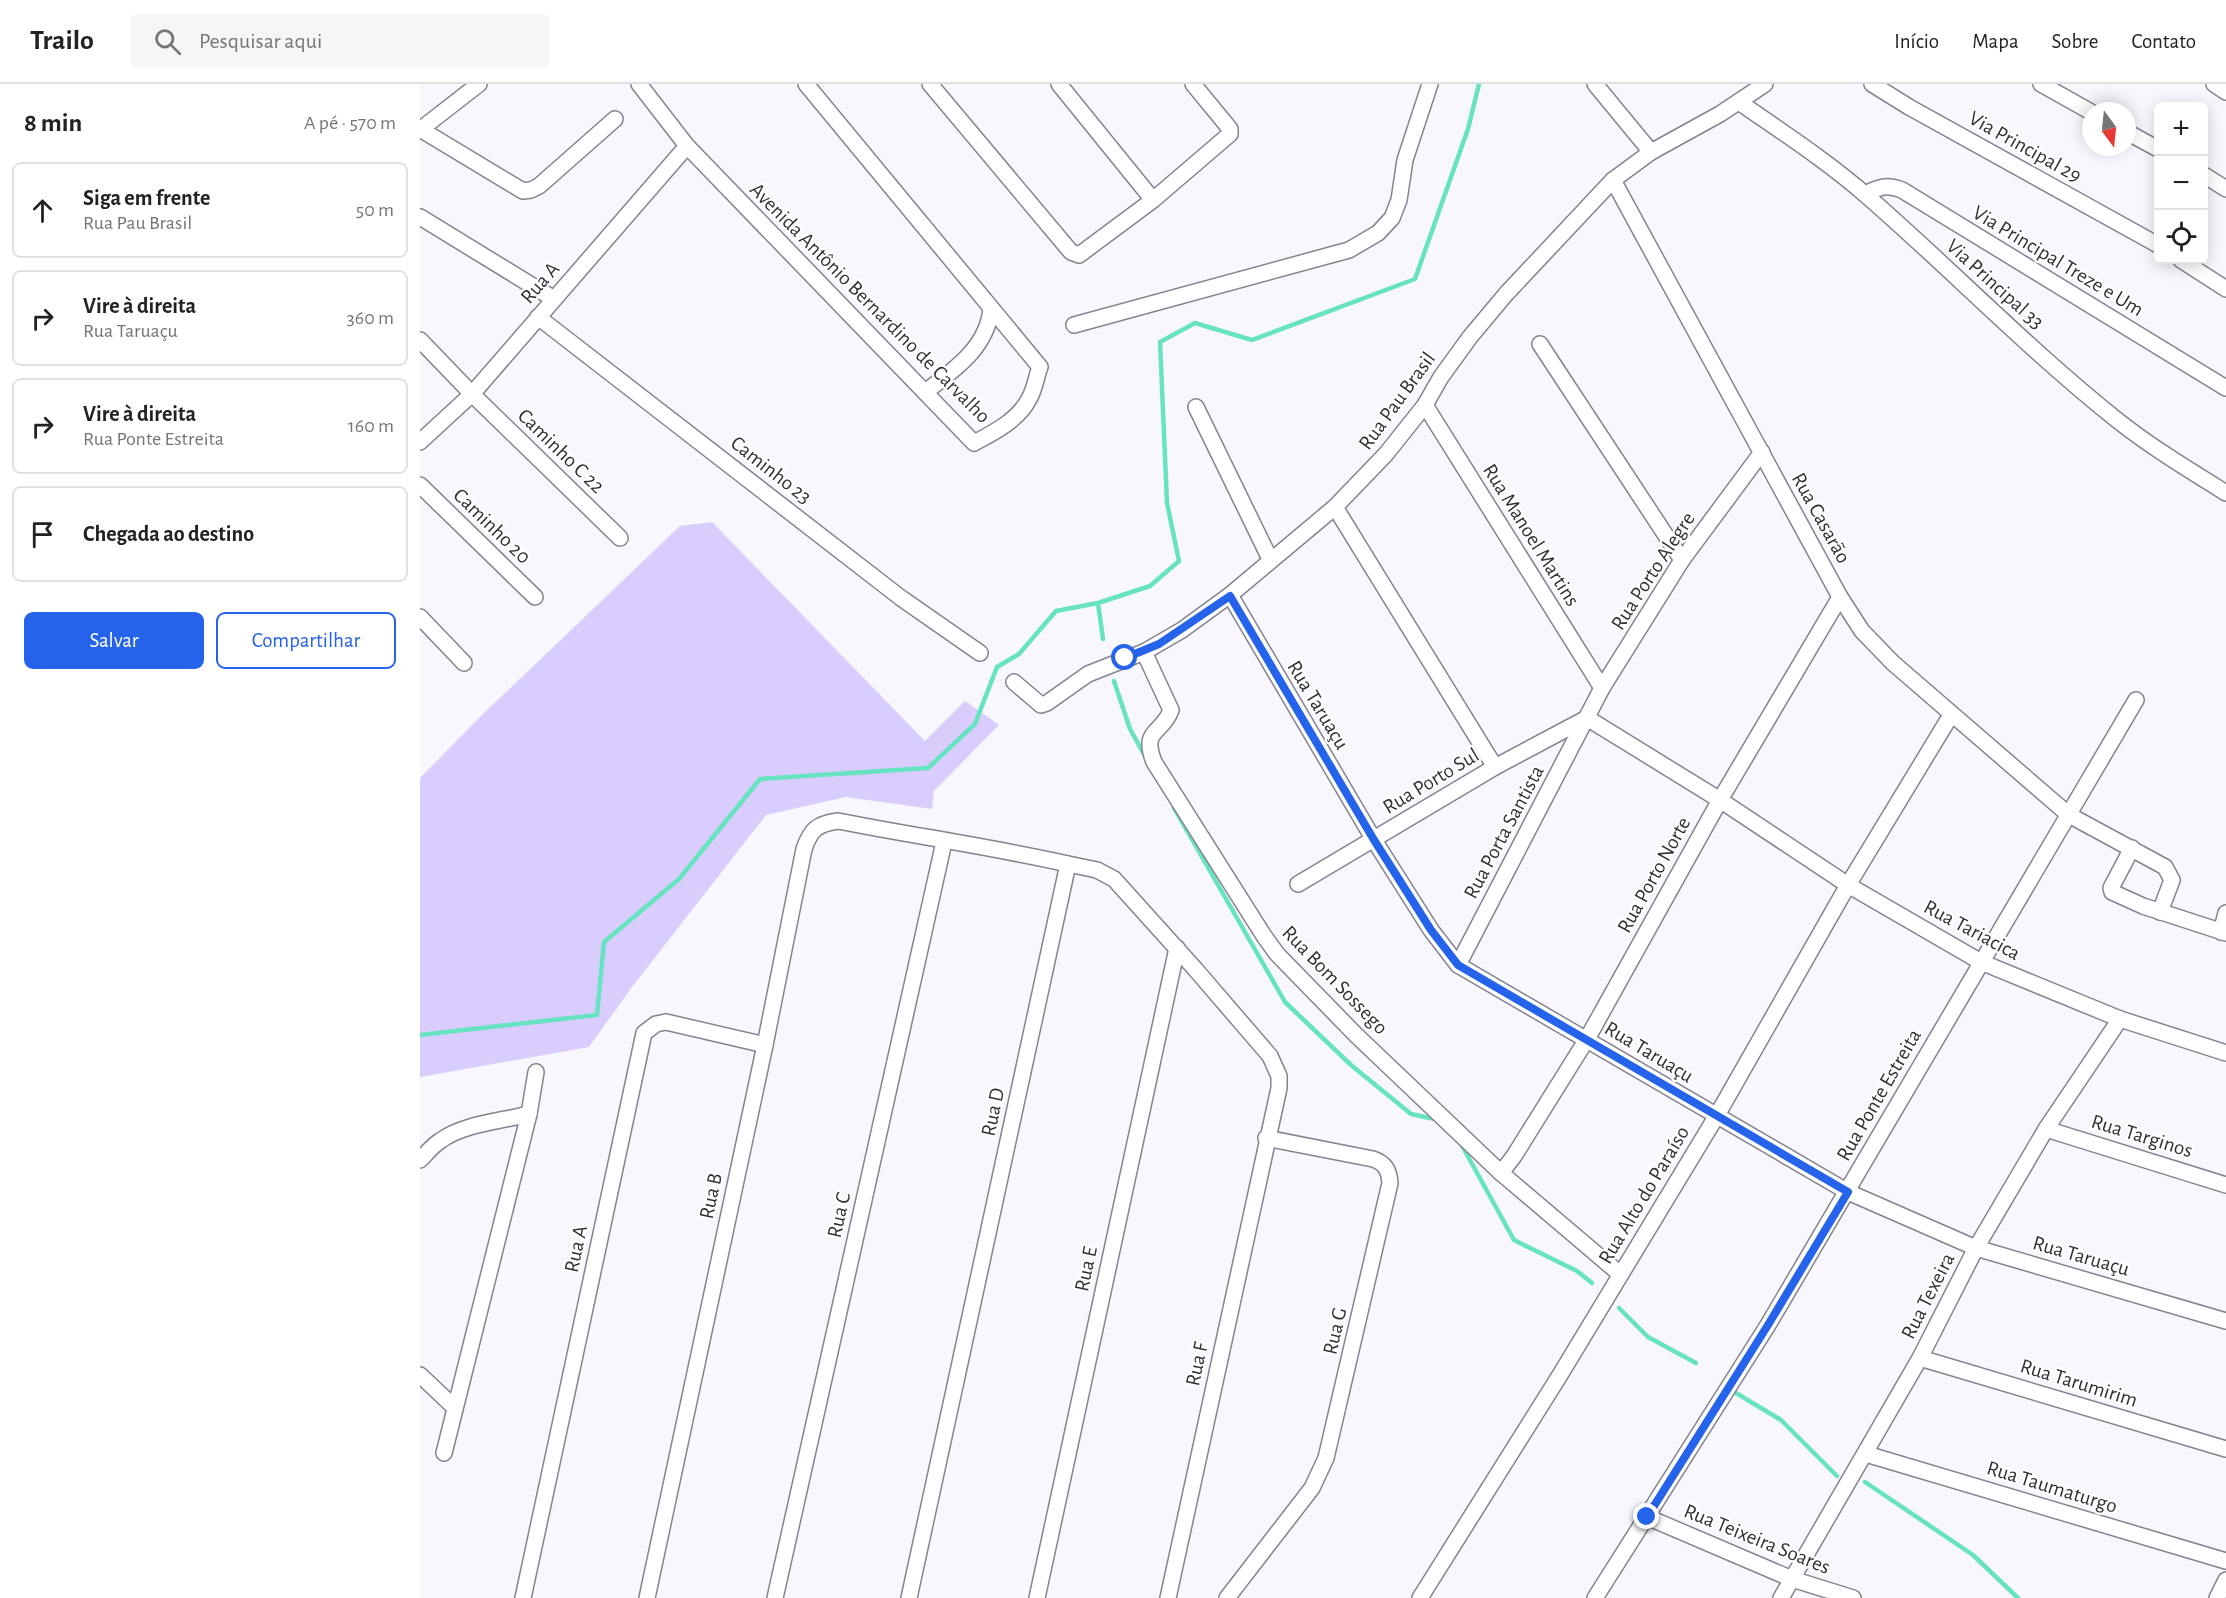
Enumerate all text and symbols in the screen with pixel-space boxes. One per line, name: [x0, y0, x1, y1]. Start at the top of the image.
search box: [130, 14, 550, 68]
icon: search: [151, 25, 184, 58]
text: Trailo: [30, 27, 94, 55]
text: Pesquisar aqui: [199, 30, 322, 52]
text: Início: [1894, 31, 1939, 52]
text: Mapa: [1972, 31, 2019, 52]
text: Sobre: [2052, 31, 2098, 52]
text: Contato: [2131, 31, 2196, 52]
north arrow: [2082, 102, 2136, 156]
map controls: [2154, 102, 2208, 264]
button: +: [2154, 102, 2208, 156]
street label: Via Principal 29: [1965, 108, 2085, 186]
text: 8 min: [24, 110, 82, 136]
text: A pé · 570 m: [304, 113, 396, 133]
button: −: [2154, 156, 2208, 210]
street label: Avenida Antônio Bernardino de Carvalho: [746, 179, 994, 427]
text: Siga em frente: [83, 187, 210, 209]
icon: ahead: [26, 194, 59, 227]
text: 50 m: [356, 200, 394, 220]
street label: Via Principal Treze e Um: [1969, 202, 2147, 320]
button: locate: [2154, 210, 2208, 264]
text: Rua Pau Brasil: [83, 213, 192, 233]
street label: Via Principal 33: [1942, 235, 2048, 333]
street label: Rua A: [517, 258, 563, 308]
text: Vire à direita: [83, 295, 196, 317]
icon: right: [26, 302, 59, 335]
text: 360 m: [347, 308, 394, 328]
text: Rua Taruaçu: [83, 321, 178, 341]
street label: Rua Pau Brasil: [1355, 348, 1439, 454]
text: Vire à direita: [83, 403, 196, 425]
street label: Caminho C 22: [514, 405, 608, 497]
icon: right: [26, 410, 59, 443]
text: 160 m: [348, 416, 394, 436]
text: Rua Ponte Estreita: [83, 429, 224, 449]
street label: Caminho 23: [727, 432, 815, 508]
street label: Rua Manoel Martins: [1479, 460, 1583, 610]
street label: Rua Casarão: [1788, 469, 1854, 567]
street label: Caminho 20: [449, 484, 535, 568]
street label: Rua Porto Alegre: [1607, 508, 1699, 634]
icon: arrive: [26, 518, 59, 551]
text: Chegada ao destino: [83, 523, 254, 545]
button: Salvar: [24, 612, 204, 669]
button: Compartilhar: [216, 612, 396, 669]
route start: [1111, 644, 1137, 670]
street label: Rua Taruaçu: [1283, 657, 1353, 753]
street label: Rua Porto Sul: [1379, 744, 1483, 818]
street label: Rua Porta Santista: [1460, 762, 1548, 902]
street label: Rua Porto Norte: [1614, 813, 1694, 937]
street label: Rua Tariacica: [1920, 896, 2024, 964]
street label: Rua Bom Sossego: [1278, 922, 1392, 1038]
street label: Rua Taruaçu: [1601, 1017, 1697, 1087]
street label: Rua Ponte Estreita: [1833, 1025, 1925, 1164]
street label: Rua D: [978, 1086, 1008, 1138]
street label: Rua Targinos: [2089, 1111, 2195, 1161]
street label: Rua Alto do Paraíso: [1595, 1122, 1693, 1268]
street label: Rua B: [696, 1171, 726, 1221]
street label: Rua C: [824, 1190, 854, 1240]
street label: Rua A: [561, 1224, 591, 1274]
street label: Rua Taruaçu: [2030, 1232, 2132, 1280]
street label: Rua E: [1071, 1245, 1101, 1293]
street label: Rua Texeira: [1897, 1249, 1959, 1342]
street label: Rua G: [1319, 1305, 1351, 1357]
street label: Rua F: [1182, 1339, 1212, 1388]
street label: Rua Tarumirim: [2018, 1355, 2140, 1411]
street label: Rua Taumaturgo: [1984, 1457, 2120, 1517]
street label: Rua Teixeira Soares: [1681, 1500, 1833, 1578]
route end: [1633, 1503, 1659, 1529]

